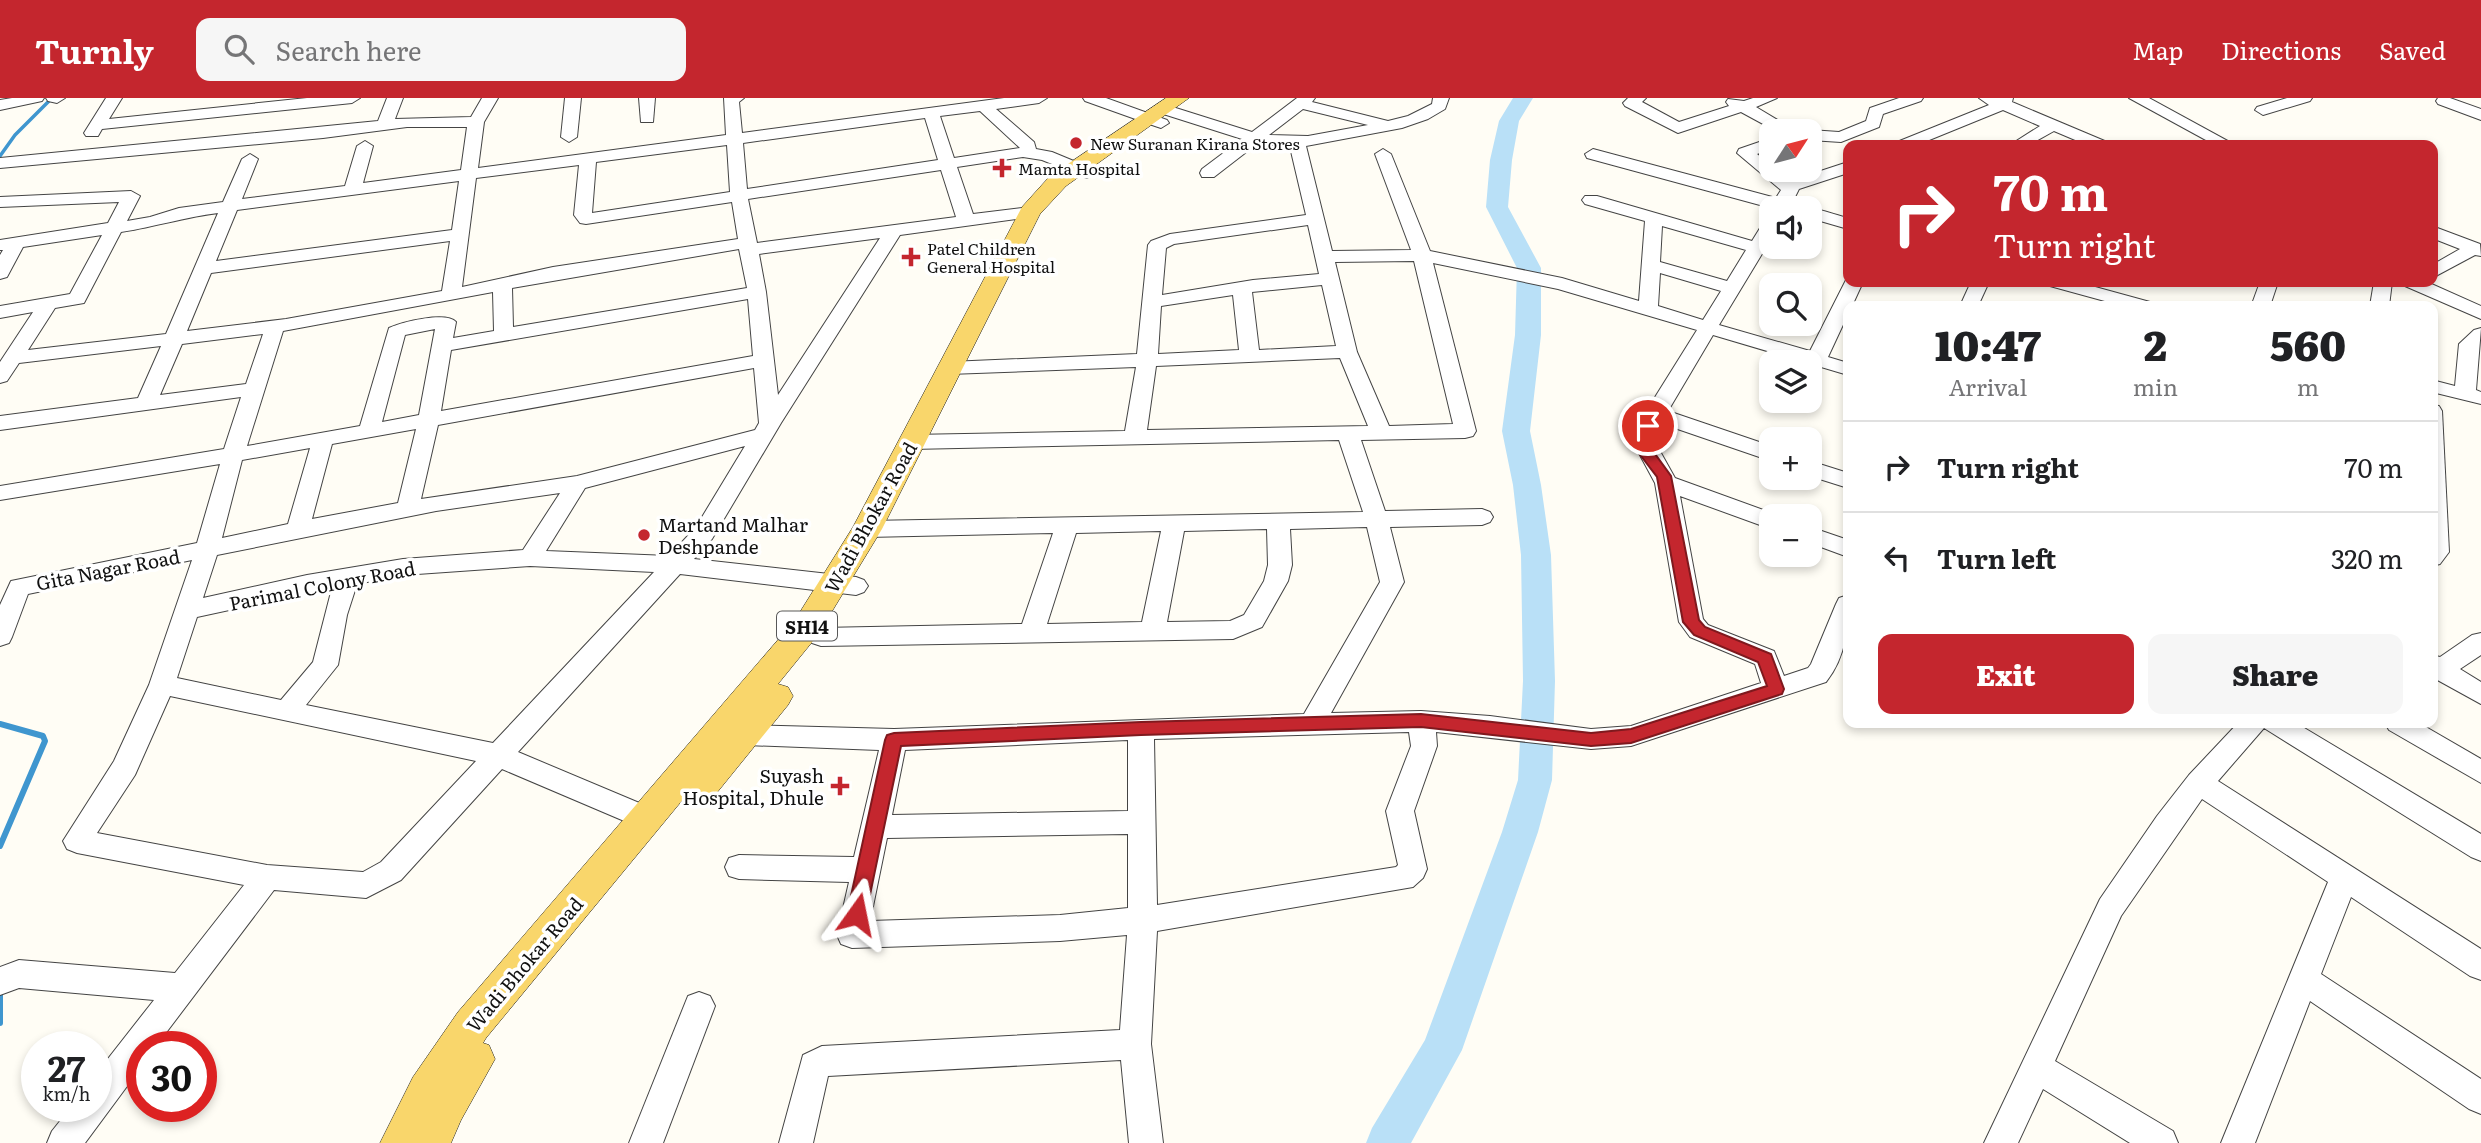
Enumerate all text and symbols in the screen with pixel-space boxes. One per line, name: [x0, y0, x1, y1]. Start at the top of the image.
search box: [196, 18, 686, 81]
text: Turnly: [35, 25, 154, 74]
icon: search: [220, 30, 258, 68]
text: Search here: [276, 30, 421, 69]
text: Map: [2132, 32, 2183, 67]
text: Directions: [2221, 32, 2341, 67]
text: Saved: [2379, 32, 2446, 67]
north arrow: [1759, 119, 1822, 182]
map controls: [1759, 119, 1822, 567]
place label: New Suranan Kirana Stores: [1090, 131, 1300, 155]
marker: New Suranan Kirana Stores: [1068, 135, 1084, 151]
text: 70 m: [1993, 153, 2108, 226]
place label: Mamta Hospital: [1018, 156, 1140, 180]
marker: Mamta Hospital: [992, 158, 1012, 178]
icon: right: [1878, 168, 1969, 259]
button: sound: [1759, 196, 1822, 259]
text: Turn right: [1993, 220, 2155, 268]
place label: Patel Children General Hospital: [927, 236, 1055, 278]
marker: Patel Children General Hospital: [901, 247, 921, 267]
button: search: [1759, 273, 1822, 336]
text: 10:47: [1935, 312, 2041, 374]
text: 2: [2144, 312, 2167, 374]
text: 560: [2270, 312, 2346, 374]
button: layers: [1759, 350, 1822, 413]
text: Arrival: [1949, 369, 2027, 403]
text: min: [2133, 369, 2178, 403]
text: m: [2297, 369, 2319, 403]
pin: [1618, 396, 1678, 456]
icon: arrive: [1629, 407, 1667, 445]
button: +: [1759, 427, 1822, 490]
street label: Wadi Bhokar Road: [817, 436, 923, 598]
text: Turn right: [1937, 447, 2079, 486]
text: 70 m: [2344, 447, 2403, 486]
icon: right: [1878, 448, 1916, 486]
button: −: [1759, 504, 1822, 567]
place label: Martand Malhar Deshpande: [658, 510, 808, 560]
marker: Martand Malhar Deshpande: [636, 527, 652, 543]
text: Turn left: [1937, 538, 2056, 577]
text: 320 m: [2331, 538, 2403, 577]
icon: left: [1878, 539, 1916, 577]
street label: Gita Nagar Road: [34, 541, 183, 597]
street label: Parimal Colony Road: [226, 553, 418, 617]
road number: SH14: [777, 612, 837, 640]
button: Exit: [1878, 634, 2134, 714]
button: Share: [2148, 634, 2403, 714]
place label: Suyash Hospital, Dhule: [682, 761, 824, 811]
marker: Suyash Hospital, Dhule: [830, 776, 850, 796]
position arrow: [820, 877, 894, 951]
street label: Wadi Bhokar Road: [459, 890, 589, 1038]
speed limit sign: 30: [126, 1031, 217, 1122]
text: 27: [48, 1041, 85, 1093]
text: km/h: [43, 1080, 90, 1107]

